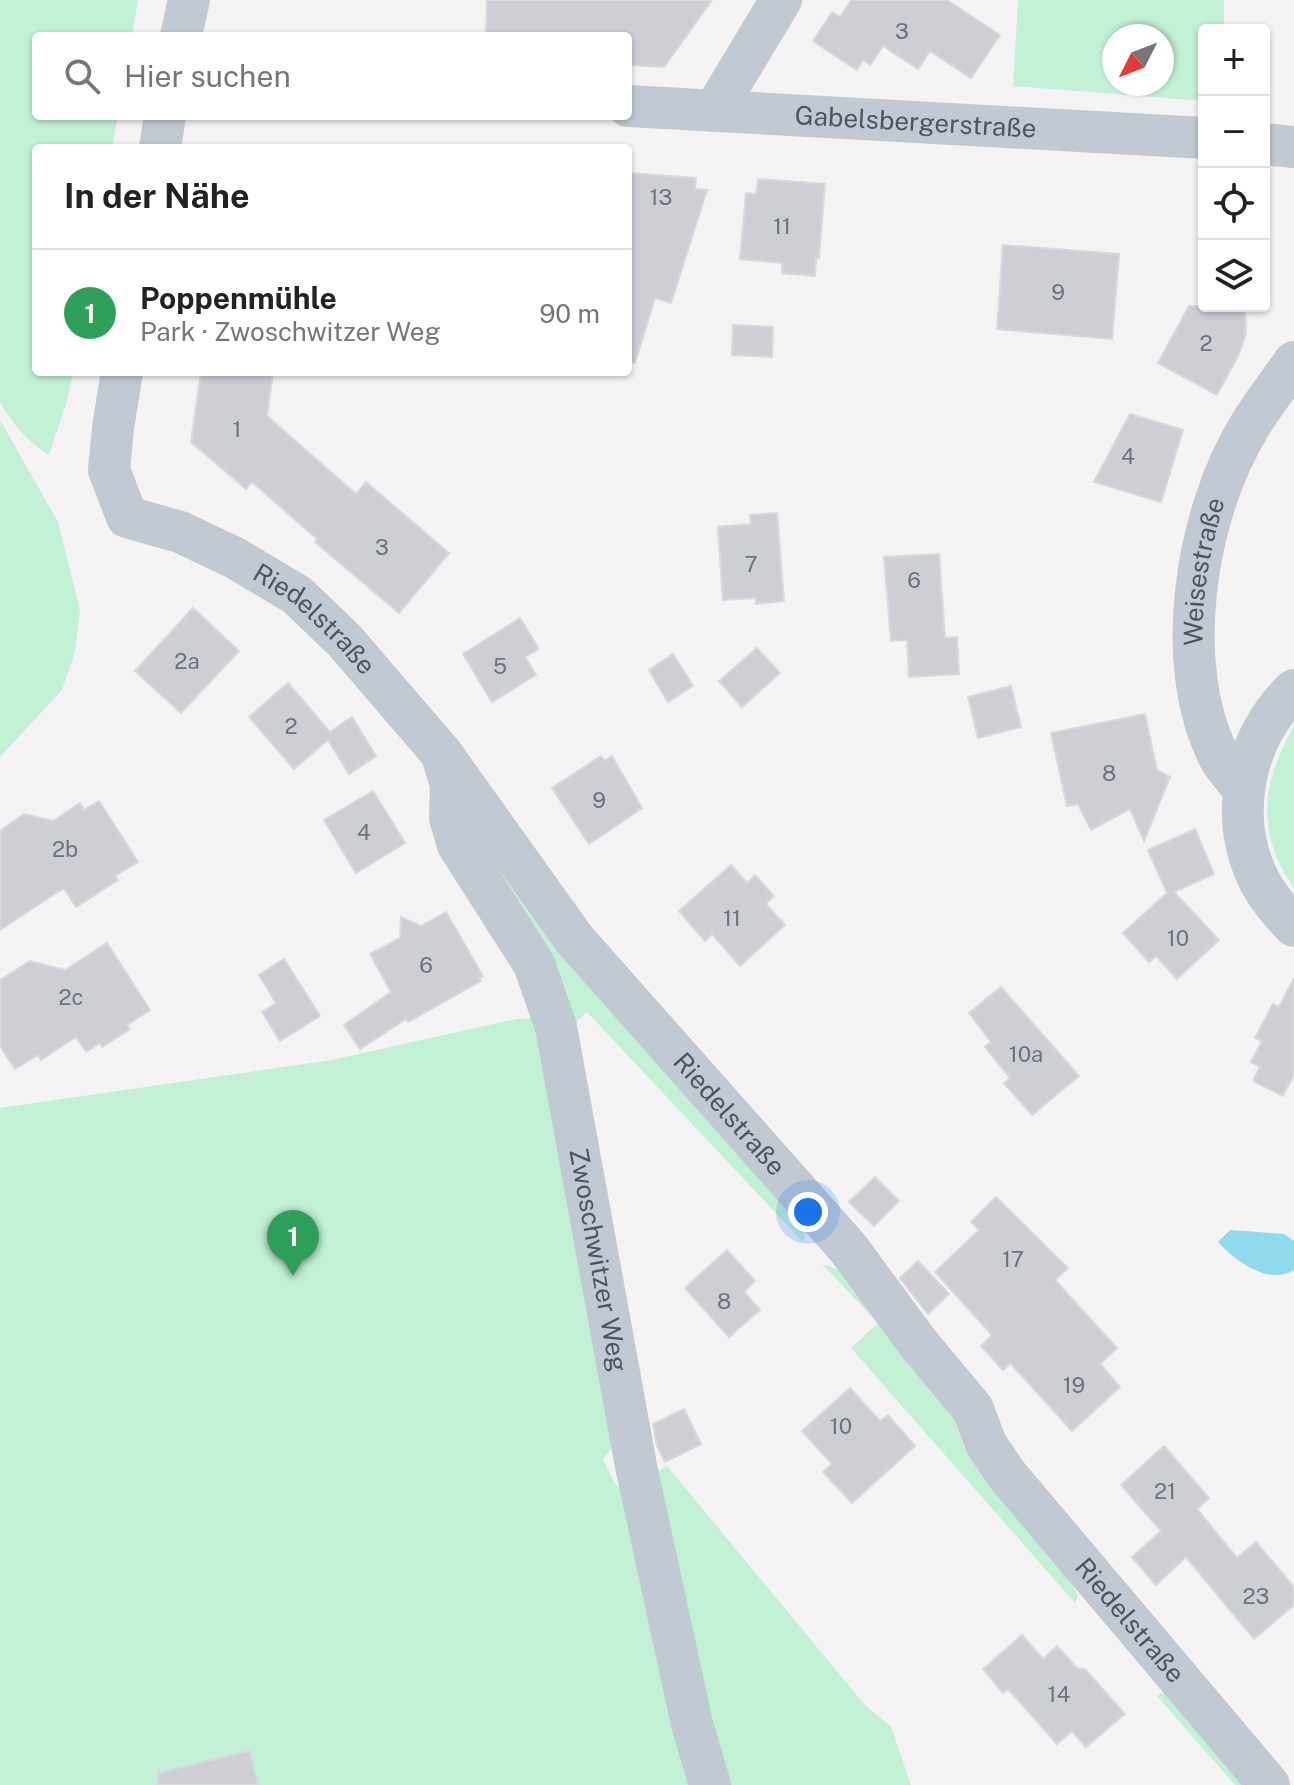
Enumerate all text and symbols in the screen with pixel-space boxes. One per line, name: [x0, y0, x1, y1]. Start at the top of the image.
house number: 3: [895, 18, 909, 44]
north arrow: [1102, 24, 1174, 96]
map controls: [1198, 24, 1270, 312]
button: +: [1198, 24, 1270, 96]
search box: [32, 32, 632, 120]
icon: search: [60, 54, 104, 98]
text: Hier suchen: [124, 58, 291, 94]
button: −: [1198, 96, 1270, 168]
street label: Gabelsbergerstraße: [794, 99, 1037, 144]
button: locate: [1198, 168, 1270, 240]
text: In der Nähe: [64, 176, 250, 216]
house number: 13: [650, 184, 672, 210]
house number: 11: [773, 213, 791, 239]
button: layers: [1198, 240, 1270, 312]
house number: 9: [1051, 279, 1065, 305]
text: Poppenmühle: [140, 280, 337, 316]
text: 1: [84, 298, 96, 329]
text: 90 m: [539, 298, 600, 329]
text: Park · Zwoschwitzer Weg: [140, 316, 441, 347]
house number: 2: [1199, 330, 1213, 356]
house number: 1: [233, 416, 241, 442]
house number: 4: [1121, 443, 1135, 469]
street label: Weisestraße: [1178, 493, 1231, 646]
house number: 3: [375, 534, 389, 560]
house number: 7: [744, 551, 758, 577]
street label: Riedelstraße: [248, 557, 382, 680]
house number: 6: [907, 567, 921, 593]
house number: 2a: [174, 648, 200, 674]
house number: 5: [493, 653, 507, 679]
house number: 2: [284, 713, 298, 739]
house number: 8: [1102, 760, 1116, 786]
house number: 9: [592, 787, 606, 813]
house number: 4: [357, 819, 371, 845]
house number: 2b: [52, 836, 78, 862]
house number: 11: [723, 905, 741, 931]
house number: 10: [1167, 925, 1189, 951]
house number: 6: [419, 952, 433, 978]
house number: 2c: [58, 984, 84, 1010]
house number: 10a: [1009, 1041, 1043, 1067]
street label: Riedelstraße: [667, 1046, 792, 1181]
street label: Zwoschwitzer Weg: [563, 1146, 635, 1374]
your location: [788, 1192, 828, 1232]
pin: 1: [267, 1210, 319, 1276]
house number: 17: [1002, 1246, 1024, 1272]
house number: 8: [717, 1288, 731, 1314]
house number: 19: [1063, 1372, 1085, 1398]
house number: 10: [830, 1413, 852, 1439]
house number: 21: [1154, 1478, 1176, 1504]
street label: Riedelstraße: [1069, 1551, 1192, 1689]
house number: 23: [1243, 1583, 1269, 1609]
house number: 14: [1048, 1681, 1071, 1707]

